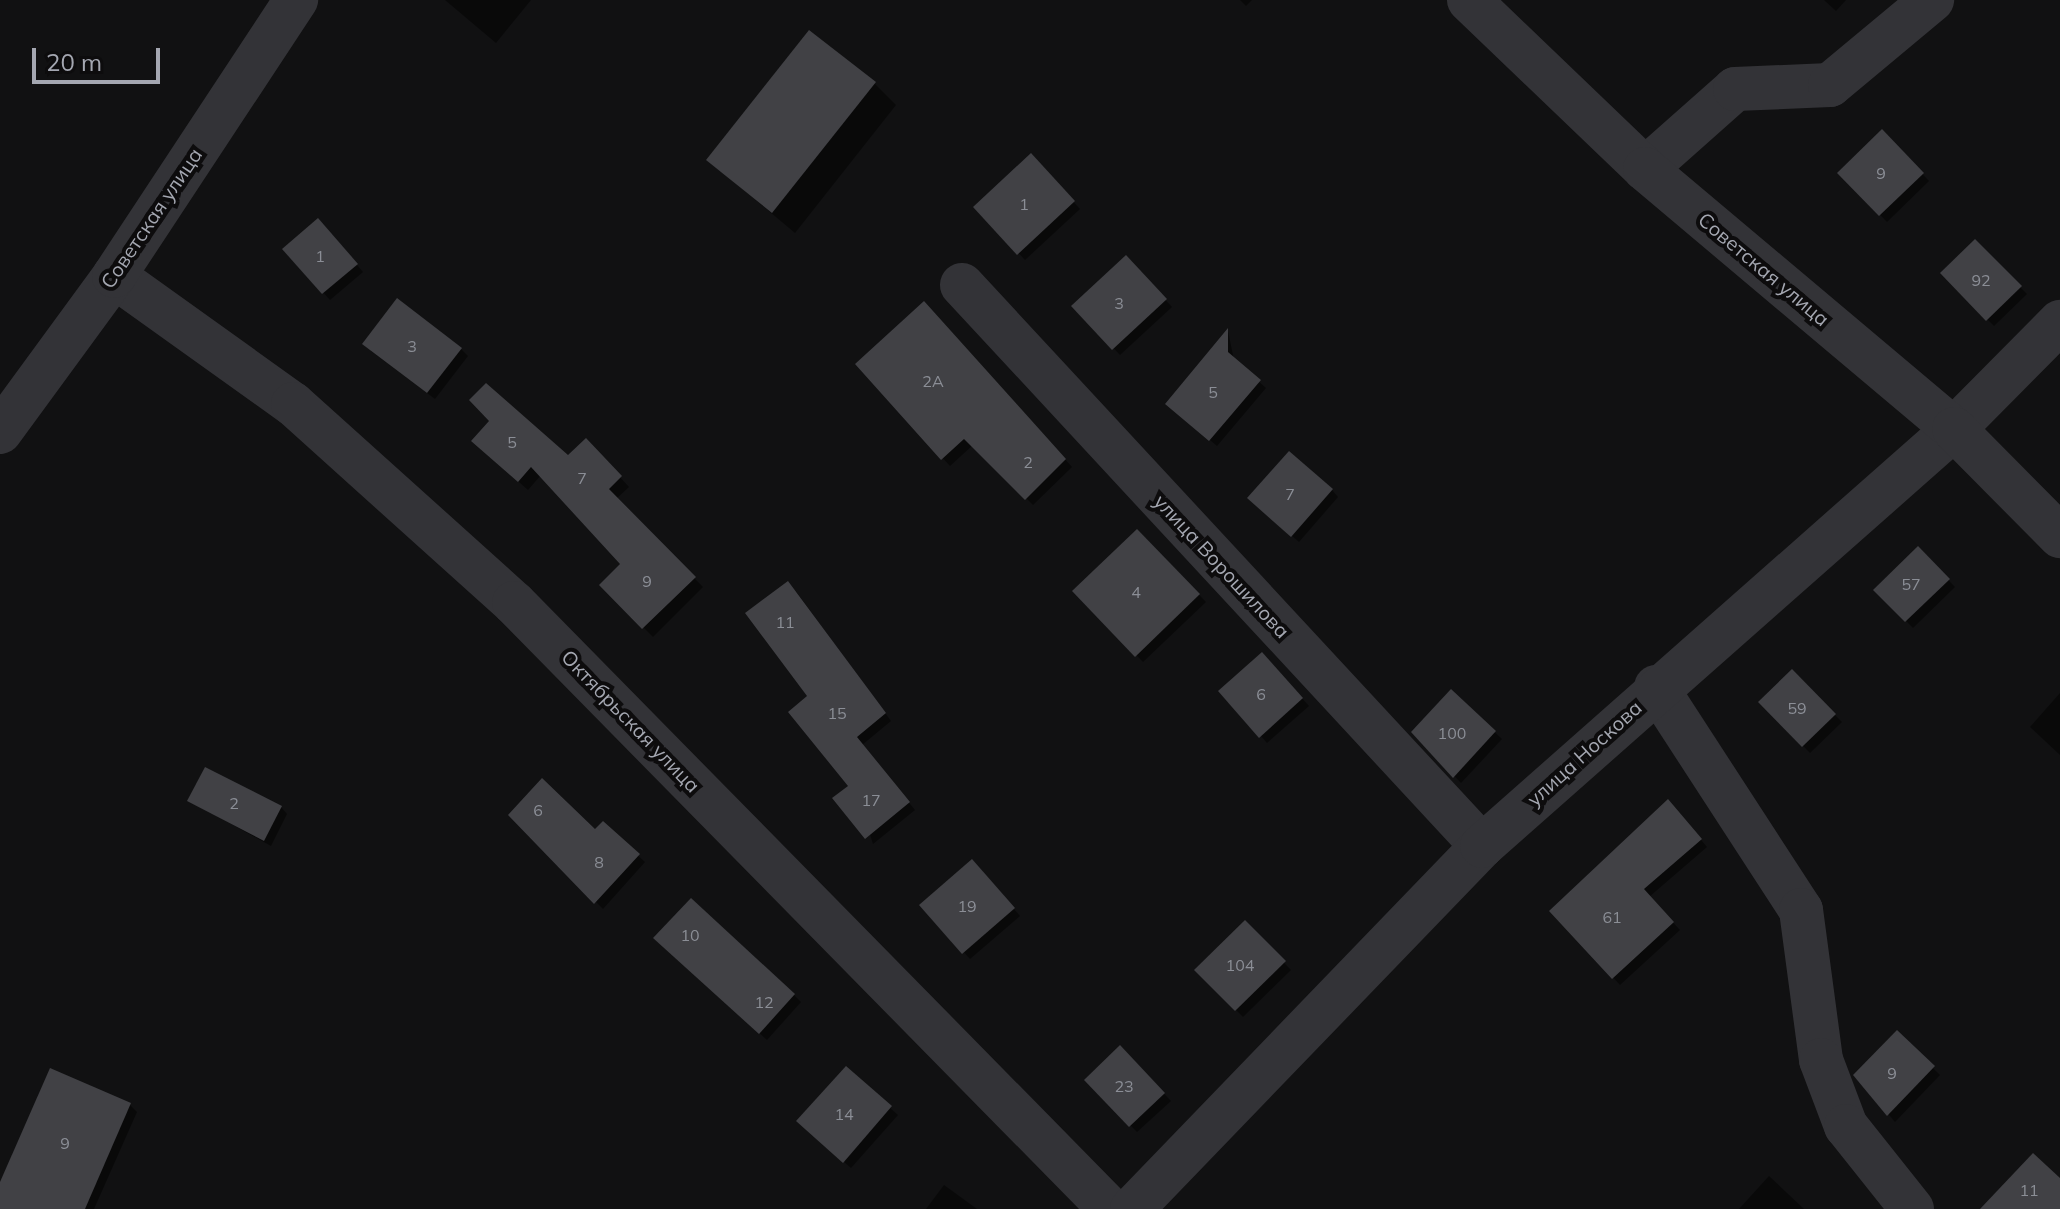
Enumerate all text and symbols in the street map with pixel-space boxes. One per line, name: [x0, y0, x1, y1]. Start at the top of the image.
scale bar: [36, 32, 164, 82]
text: 20 m: [46, 47, 102, 77]
street label: Советская улица: [95, 143, 207, 293]
house number: 9: [1876, 163, 1886, 183]
house number: 1: [1019, 194, 1029, 214]
street label: Советская улица: [1693, 207, 1835, 331]
house number: 1: [315, 246, 325, 266]
house number: 92: [1971, 270, 1991, 290]
house number: 3: [1114, 293, 1124, 313]
house number: 3: [407, 336, 417, 356]
house number: 2А: [922, 371, 944, 391]
house number: 5: [1208, 382, 1218, 402]
house number: 5: [507, 432, 517, 452]
house number: 2: [1023, 452, 1033, 472]
house number: 7: [577, 468, 587, 488]
house number: 7: [1285, 484, 1295, 504]
street label: улица Ворошилова: [1149, 489, 1295, 643]
house number: 9: [642, 571, 652, 591]
house number: 57: [1901, 574, 1921, 594]
house number: 4: [1131, 582, 1141, 602]
house number: 11: [775, 612, 795, 632]
street label: Октябрьская улица: [557, 645, 705, 797]
house number: 6: [1256, 684, 1266, 704]
street label: улица Носкова: [1522, 695, 1646, 811]
house number: 59: [1787, 698, 1807, 718]
house number: 15: [827, 703, 847, 723]
house number: 100: [1438, 723, 1466, 743]
house number: 17: [861, 790, 881, 810]
house number: 2: [229, 793, 239, 813]
house number: 6: [533, 800, 543, 820]
house number: 8: [594, 852, 604, 872]
house number: 19: [957, 896, 977, 916]
house number: 61: [1602, 907, 1622, 927]
house number: 10: [680, 925, 700, 945]
house number: 104: [1226, 955, 1254, 975]
house number: 12: [754, 992, 774, 1012]
house number: 9: [1887, 1063, 1897, 1083]
house number: 23: [1114, 1076, 1134, 1096]
house number: 14: [834, 1104, 854, 1124]
house number: 9: [60, 1133, 70, 1153]
house number: 11: [2019, 1180, 2039, 1200]

